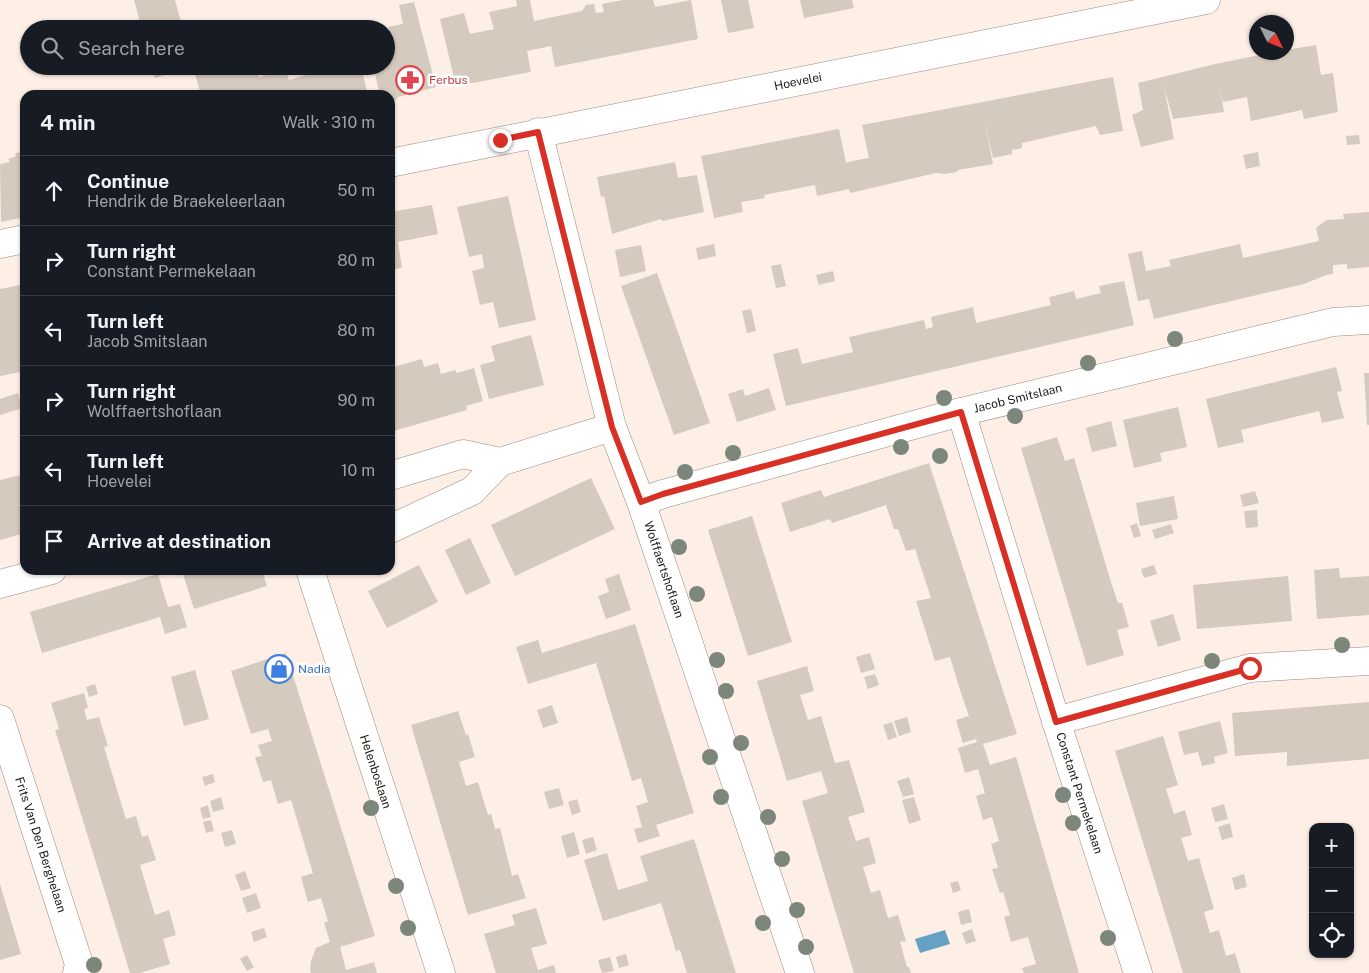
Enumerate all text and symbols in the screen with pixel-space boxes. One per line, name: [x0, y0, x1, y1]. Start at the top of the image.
north arrow: [1249, 15, 1294, 60]
search box: [20, 20, 395, 75]
icon: search: [38, 34, 66, 62]
text: Search here: [78, 37, 185, 59]
pharmacy icon: Ferbus: [395, 65, 425, 95]
street label: Hoevelei: [773, 70, 823, 93]
place label: Ferbus: [429, 73, 468, 87]
text: 4 min: [40, 110, 95, 135]
text: Walk · 310 m: [282, 113, 375, 132]
route end: [489, 129, 512, 152]
text: Continue: [87, 170, 169, 192]
icon: ahead: [40, 177, 68, 205]
text: 50 m: [337, 181, 375, 200]
text: Hendrik de Braekeleerlaan: [87, 192, 285, 211]
text: Turn right: [87, 240, 176, 262]
icon: right: [40, 247, 68, 275]
text: 80 m: [337, 251, 375, 270]
text: Constant Permekelaan: [87, 262, 256, 281]
text: Turn left: [87, 310, 164, 332]
icon: left: [40, 317, 68, 345]
text: 80 m: [337, 321, 375, 340]
text: Jacob Smitslaan: [87, 332, 208, 351]
text: Turn right: [87, 380, 176, 402]
street label: Jacob Smitslaan: [972, 381, 1064, 416]
icon: right: [40, 387, 68, 415]
text: 90 m: [338, 391, 375, 410]
text: Wolffaertshoflaan: [87, 402, 222, 421]
text: Turn left: [87, 450, 164, 472]
icon: left: [40, 457, 68, 485]
text: 10 m: [341, 461, 375, 480]
text: Hoevelei: [87, 472, 152, 491]
street label: Wolffaertshoflaan: [641, 520, 687, 620]
icon: arrive: [40, 527, 68, 555]
text: Arrive at destination: [87, 530, 271, 552]
shop icon: Nadia: [264, 654, 294, 684]
route start: [1239, 657, 1262, 680]
place label: Nadia: [298, 662, 331, 676]
street label: Constant Permekelaan: [1053, 731, 1106, 855]
street label: Helenboslaan: [357, 733, 394, 810]
street label: Frits Van Den Berghelaan: [12, 775, 69, 914]
map controls: [1309, 823, 1354, 958]
button: +: [1309, 823, 1354, 868]
button: −: [1309, 868, 1354, 913]
button: locate: [1309, 913, 1354, 958]

